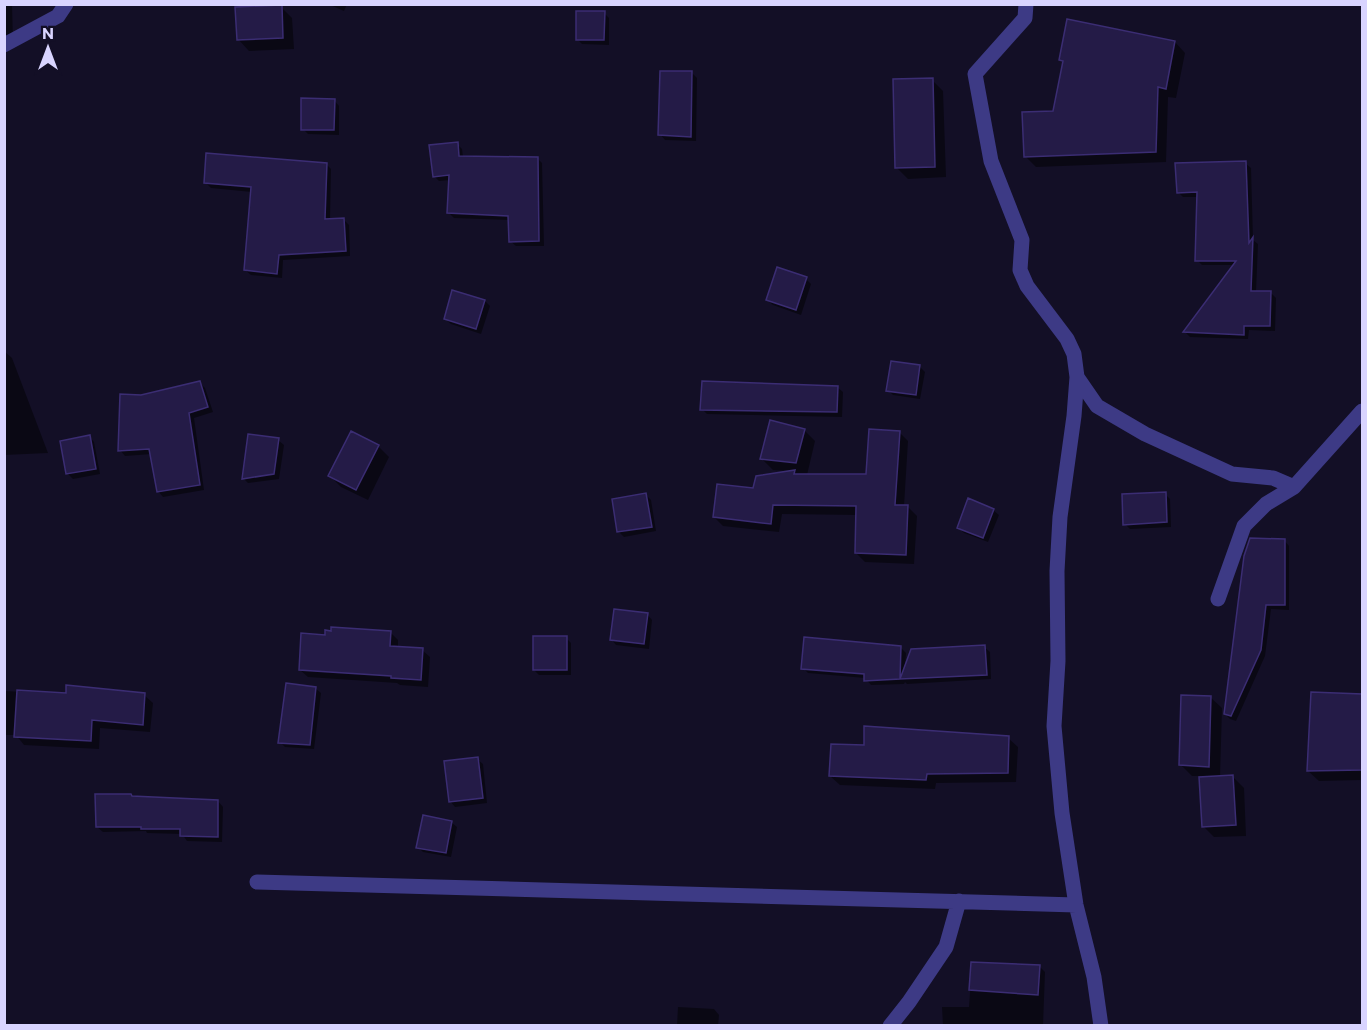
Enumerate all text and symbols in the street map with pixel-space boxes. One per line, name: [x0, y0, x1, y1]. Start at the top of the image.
north arrow: [18, 18, 78, 78]
text: N: [42, 23, 54, 42]

